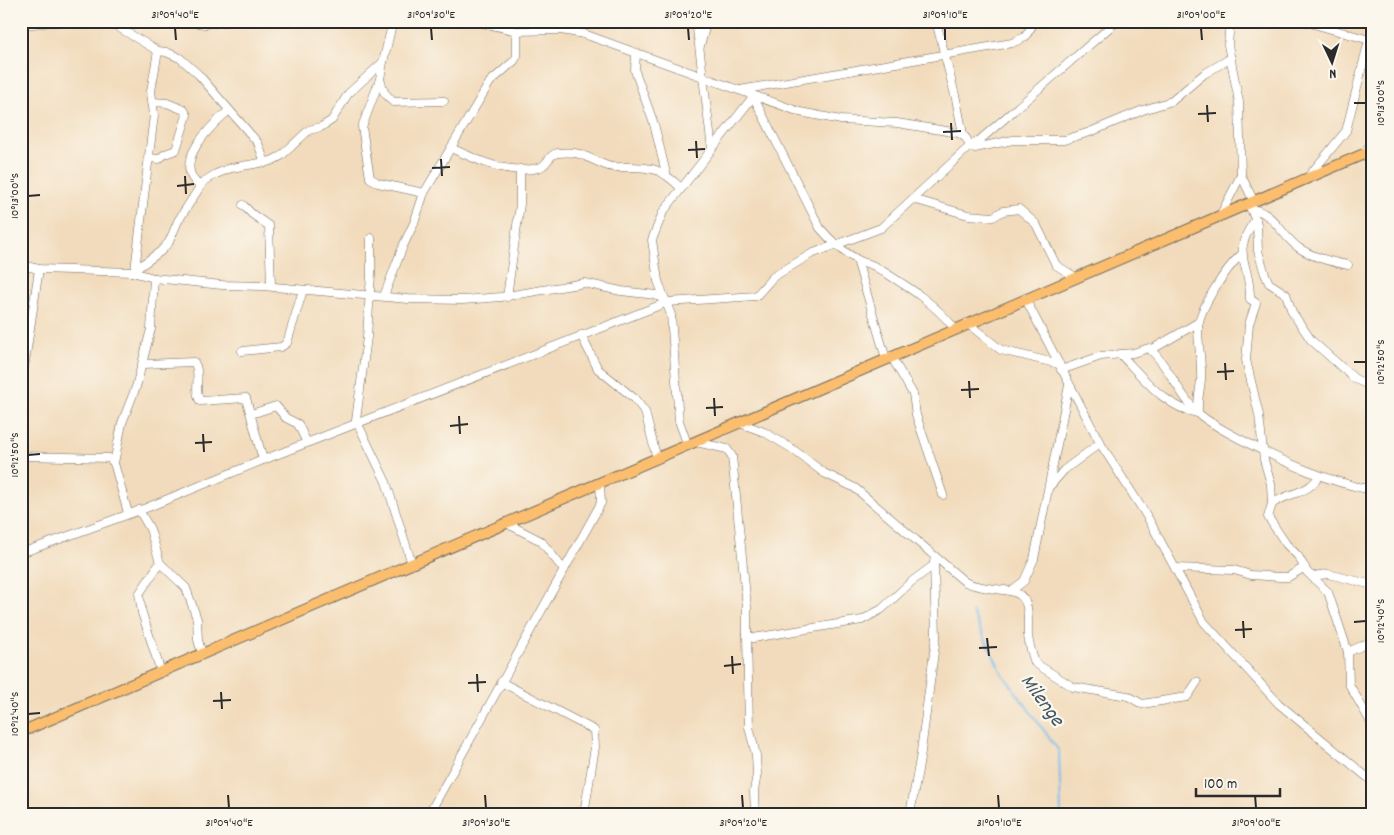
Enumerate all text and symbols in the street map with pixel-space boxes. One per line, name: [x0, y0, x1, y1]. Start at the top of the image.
text: 31°09'40"E: [151, 7, 199, 24]
text: 31°09'30"E: [407, 7, 455, 24]
text: 31°09'20"E: [664, 7, 712, 24]
text: 31°09'10"E: [922, 7, 968, 24]
text: 31°09'00"E: [1176, 7, 1226, 24]
north arrow: [1306, 38, 1356, 88]
text: N: [1329, 63, 1337, 83]
text: 10°13'00"S: [1373, 80, 1390, 126]
text: 10°13'00"S: [7, 173, 24, 219]
text: 10°12'50"S: [1373, 340, 1390, 384]
text: 10°12'50"S: [7, 433, 24, 477]
text: 10°12'40"S: [1373, 599, 1390, 643]
water label: Milenge: [1012, 669, 1071, 735]
text: 10°12'40"S: [7, 692, 24, 736]
scale bar: [1196, 765, 1280, 797]
text: 100 m: [1204, 774, 1237, 796]
text: 31°09'40"E: [205, 815, 253, 832]
text: 31°09'30"E: [462, 815, 510, 832]
text: 31°09'20"E: [719, 815, 767, 832]
text: 31°09'10"E: [976, 815, 1022, 832]
text: 31°09'00"E: [1231, 815, 1281, 832]

